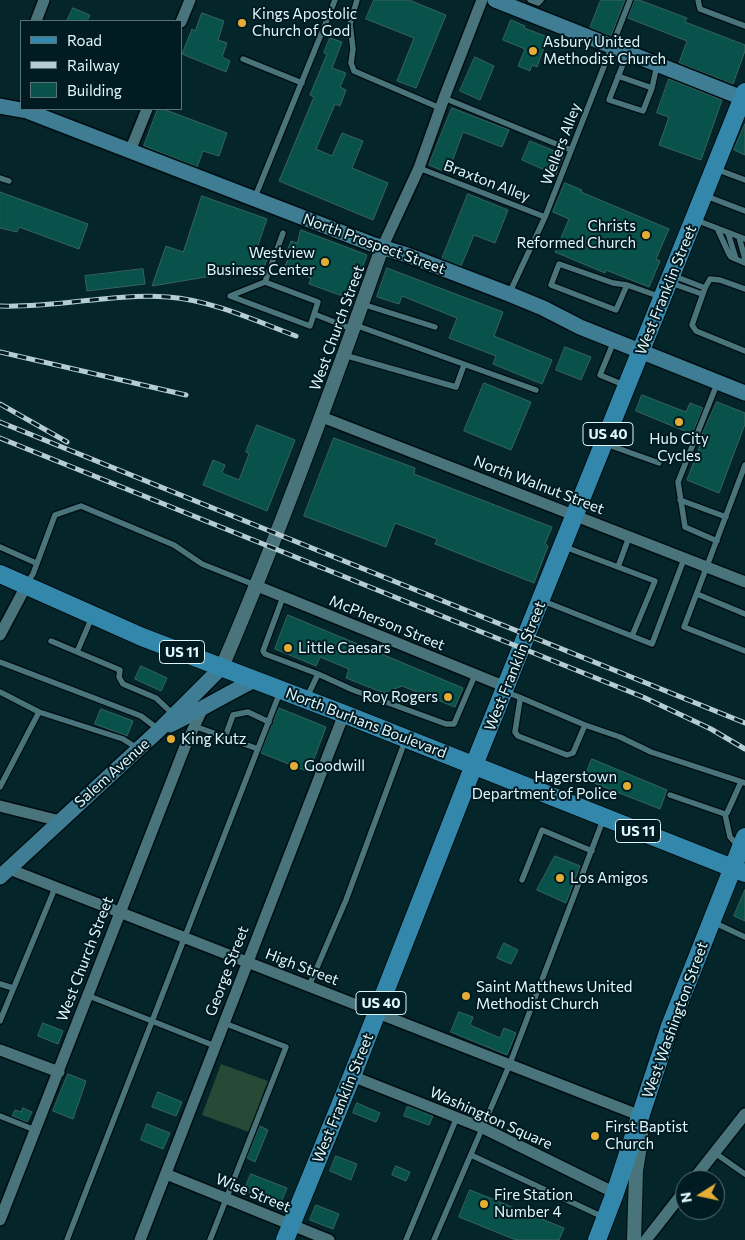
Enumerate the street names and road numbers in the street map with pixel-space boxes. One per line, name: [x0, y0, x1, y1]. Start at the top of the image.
street label: Wellers Alley: [537, 100, 585, 188]
street label: Braxton Alley: [441, 156, 533, 206]
street label: North Prospect Street: [300, 210, 448, 278]
street label: West Franklin Street: [632, 223, 700, 357]
street label: West Church Street: [306, 263, 368, 393]
road number: US 40: [583, 422, 633, 446]
street label: North Walnut Street: [471, 452, 607, 518]
street label: McPherson Street: [327, 592, 447, 654]
street label: West Franklin Street: [481, 599, 549, 733]
road number: US 11: [160, 640, 204, 664]
street label: North Burhans Boulevard: [283, 684, 449, 762]
street label: Salem Avenue: [71, 735, 153, 811]
road number: US 11: [616, 819, 660, 842]
street label: West Church Street: [53, 894, 117, 1024]
street label: George Street: [202, 923, 252, 1019]
street label: West Washington Street: [638, 939, 712, 1101]
street label: High Street: [263, 945, 341, 989]
road number: US 40: [356, 991, 406, 1014]
street label: West Franklin Street: [309, 1031, 377, 1165]
street label: Washington Square: [427, 1083, 555, 1153]
street label: Wise Street: [213, 1170, 293, 1216]

